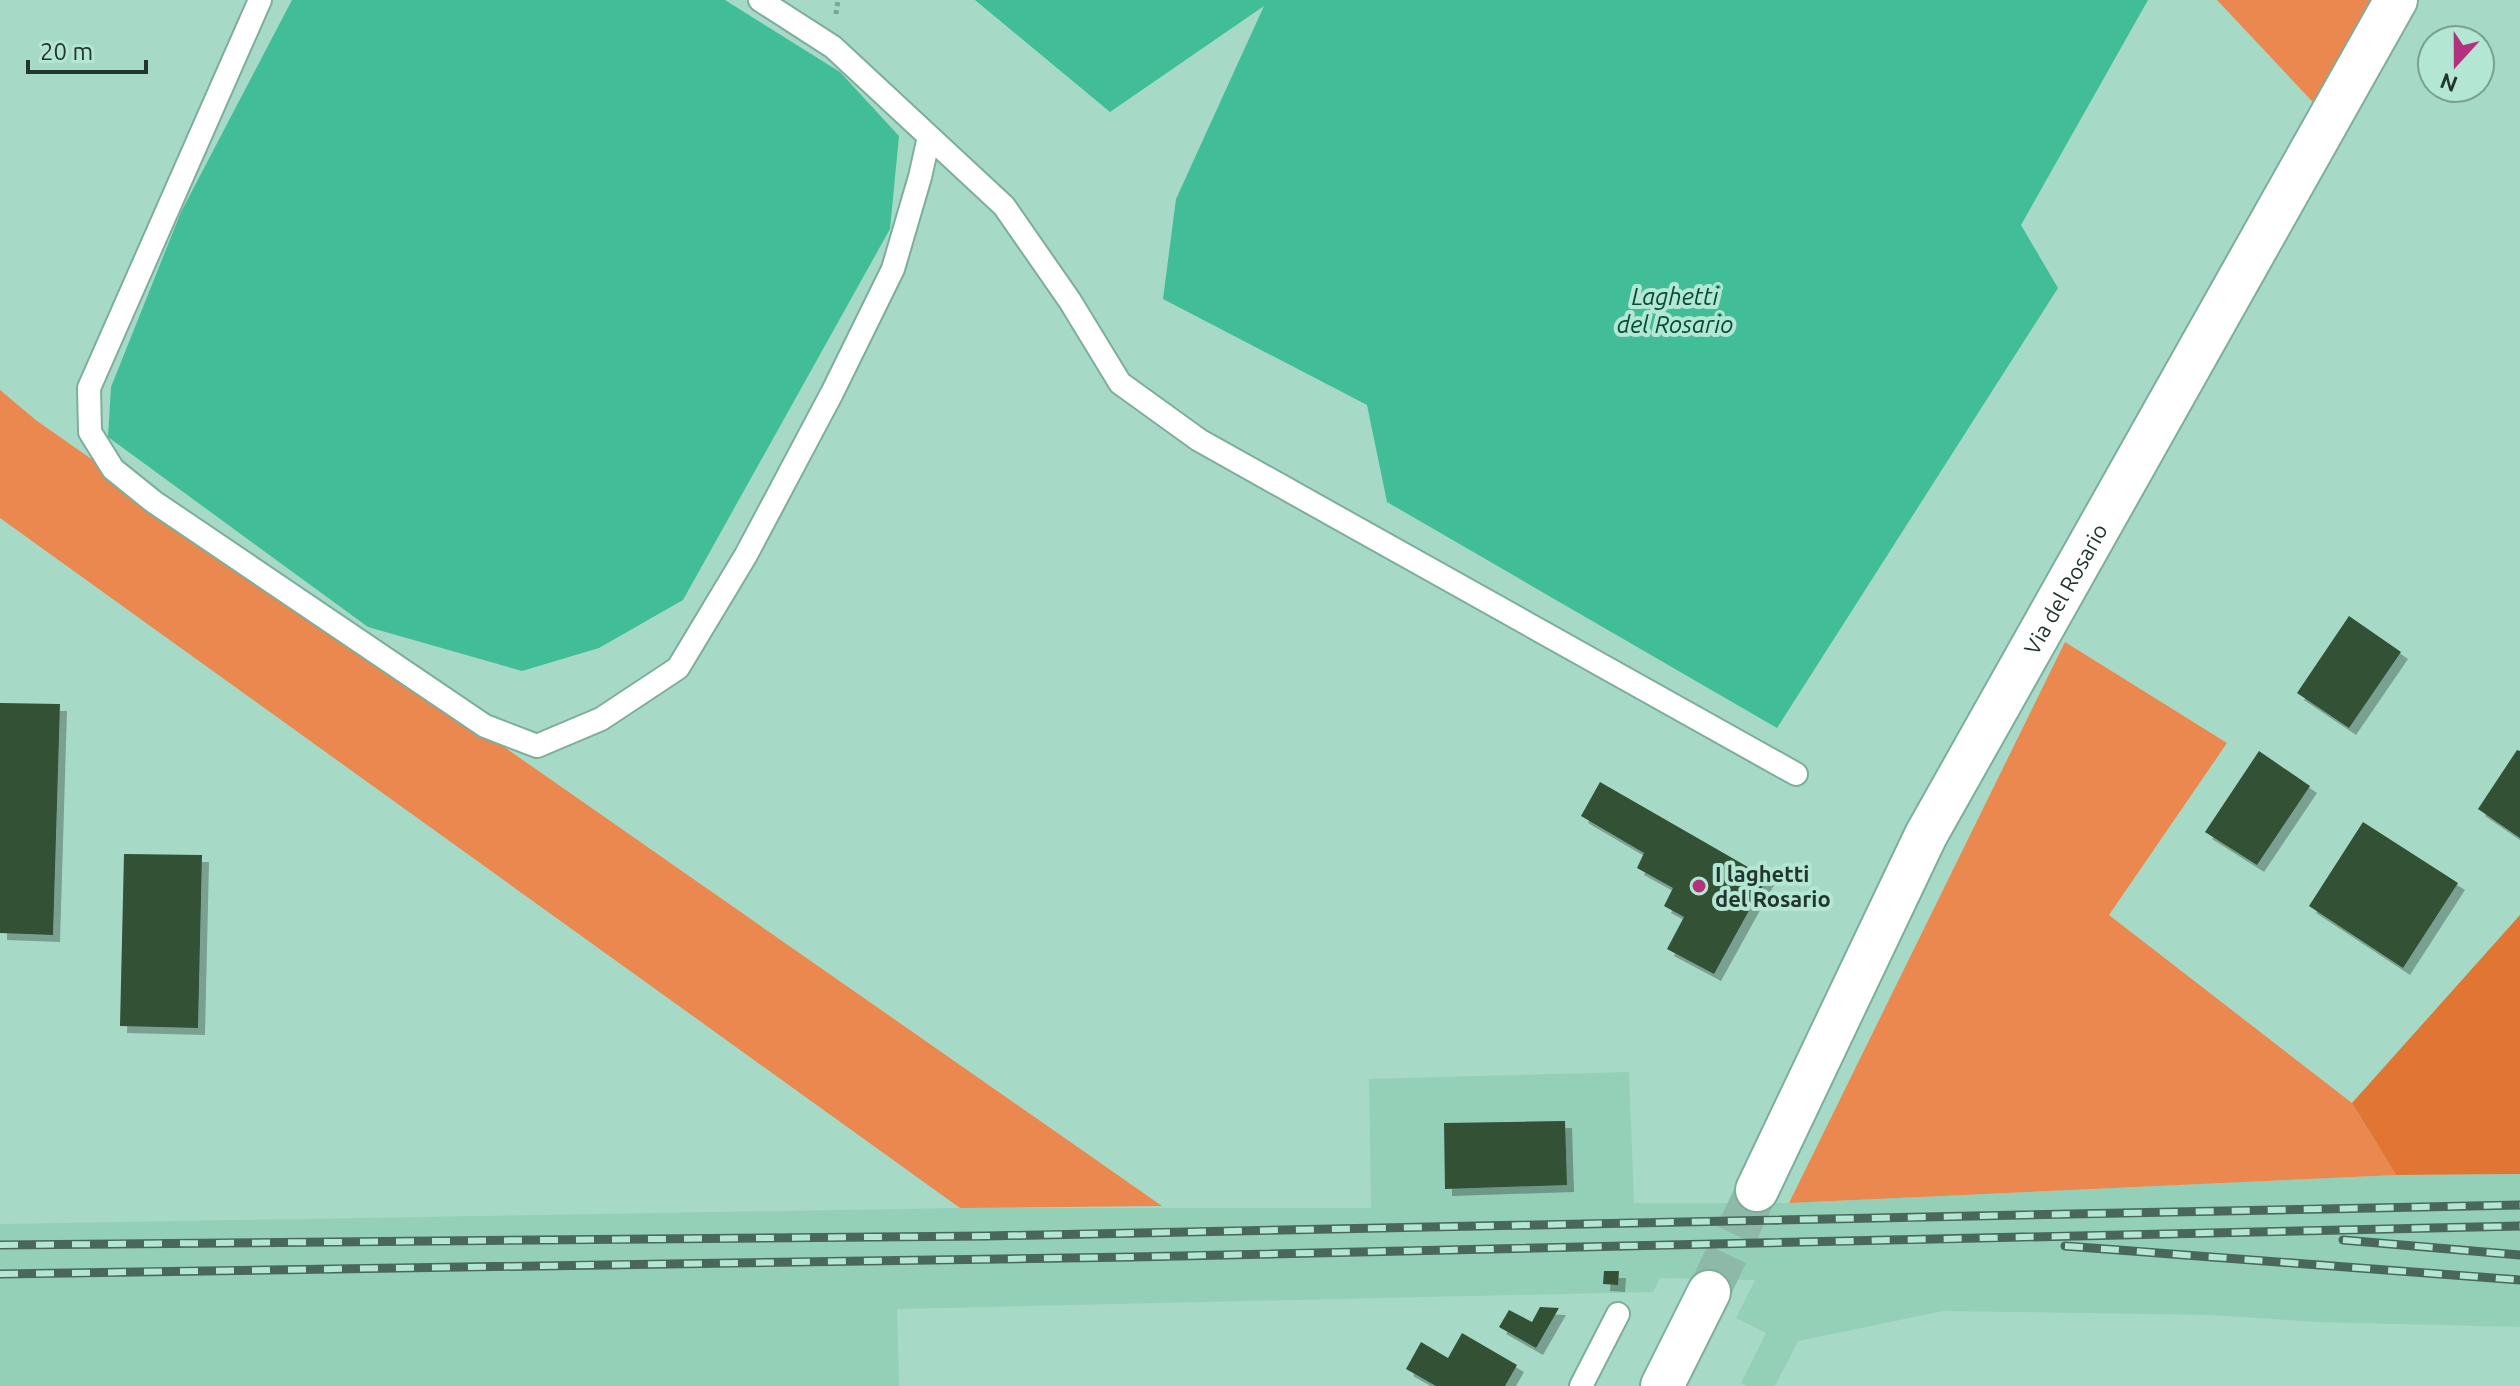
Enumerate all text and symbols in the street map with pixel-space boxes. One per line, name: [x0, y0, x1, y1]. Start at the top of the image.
scale bar: [28, 24, 146, 74]
north arrow: [2416, 24, 2496, 104]
text: 20 m: [40, 38, 93, 65]
text: N: [2437, 69, 2461, 98]
water label: Laghetti del Rosario: [1617, 283, 1733, 338]
street label: Via del Rosario: [2018, 519, 2111, 658]
place label: I laghetti del Rosario: [1715, 861, 1831, 911]
marker: I laghetti del Rosario: [1690, 877, 1708, 895]

